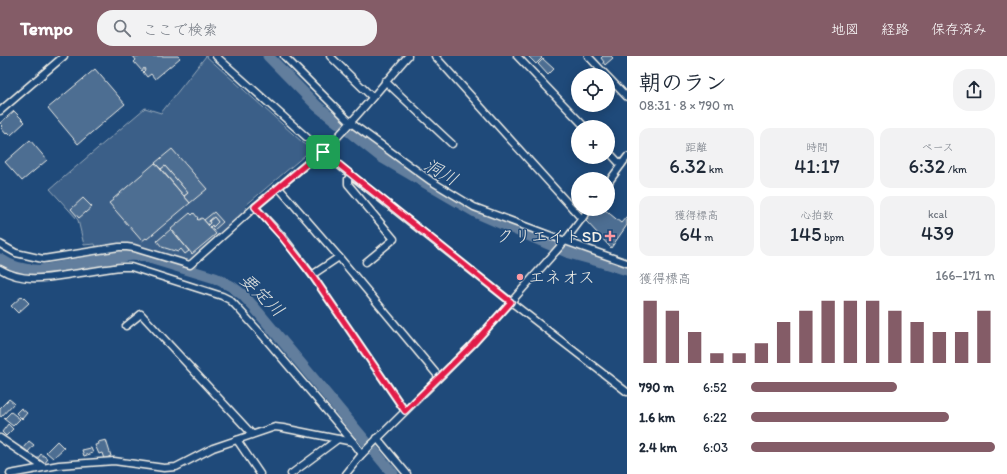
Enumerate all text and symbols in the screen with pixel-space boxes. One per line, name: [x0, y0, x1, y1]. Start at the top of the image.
search box: [97, 10, 377, 46]
text: Tempo: [20, 17, 73, 40]
icon: search: [111, 17, 133, 39]
text: ここで検索: [143, 21, 218, 39]
text: 地図: [831, 21, 859, 38]
text: 経路: [881, 21, 909, 38]
text: 保存済み: [931, 21, 987, 38]
map controls: [571, 68, 615, 216]
button: locate: [571, 68, 615, 112]
text: 朝のラン: [639, 69, 727, 96]
button: share: [953, 69, 995, 111]
text: 08:31 · 8 × 790 m: [639, 98, 734, 113]
button: +: [571, 120, 615, 164]
pin: [306, 135, 340, 169]
icon: arrive: [312, 141, 334, 163]
text: 距離: [685, 141, 707, 154]
text: 時間: [806, 141, 828, 154]
text: ペース: [921, 141, 954, 154]
water label: 洞川: [420, 153, 462, 191]
text: 6.32: [669, 154, 706, 178]
text: 41:17: [794, 154, 840, 178]
text: 6:32: [908, 154, 945, 178]
text: km: [706, 163, 723, 176]
text: /km: [945, 163, 967, 176]
button: −: [571, 172, 615, 216]
text: kcal: [928, 208, 947, 221]
text: 獲得標高: [674, 209, 718, 222]
text: 心拍数: [800, 209, 833, 222]
text: 439: [921, 221, 954, 245]
text: 64: [679, 222, 702, 246]
text: 145: [790, 222, 821, 246]
place label: クリエイトSD: [497, 226, 602, 246]
marker: クリエイトSD: [605, 231, 615, 241]
text: m: [702, 231, 714, 244]
text: bpm: [821, 231, 844, 244]
place label: エネオス: [528, 267, 595, 287]
water label: 要定川: [235, 268, 289, 322]
text: 166–171 m: [936, 268, 995, 283]
text: 獲得標高: [639, 271, 691, 286]
marker: エネオス: [515, 272, 525, 282]
text: 790 m: [639, 380, 674, 395]
text: 6:52: [703, 380, 727, 395]
text: 1.6 km: [639, 410, 675, 425]
text: 6:22: [703, 410, 727, 425]
text: 2.4 km: [639, 440, 677, 455]
text: 6:03: [703, 440, 728, 455]

